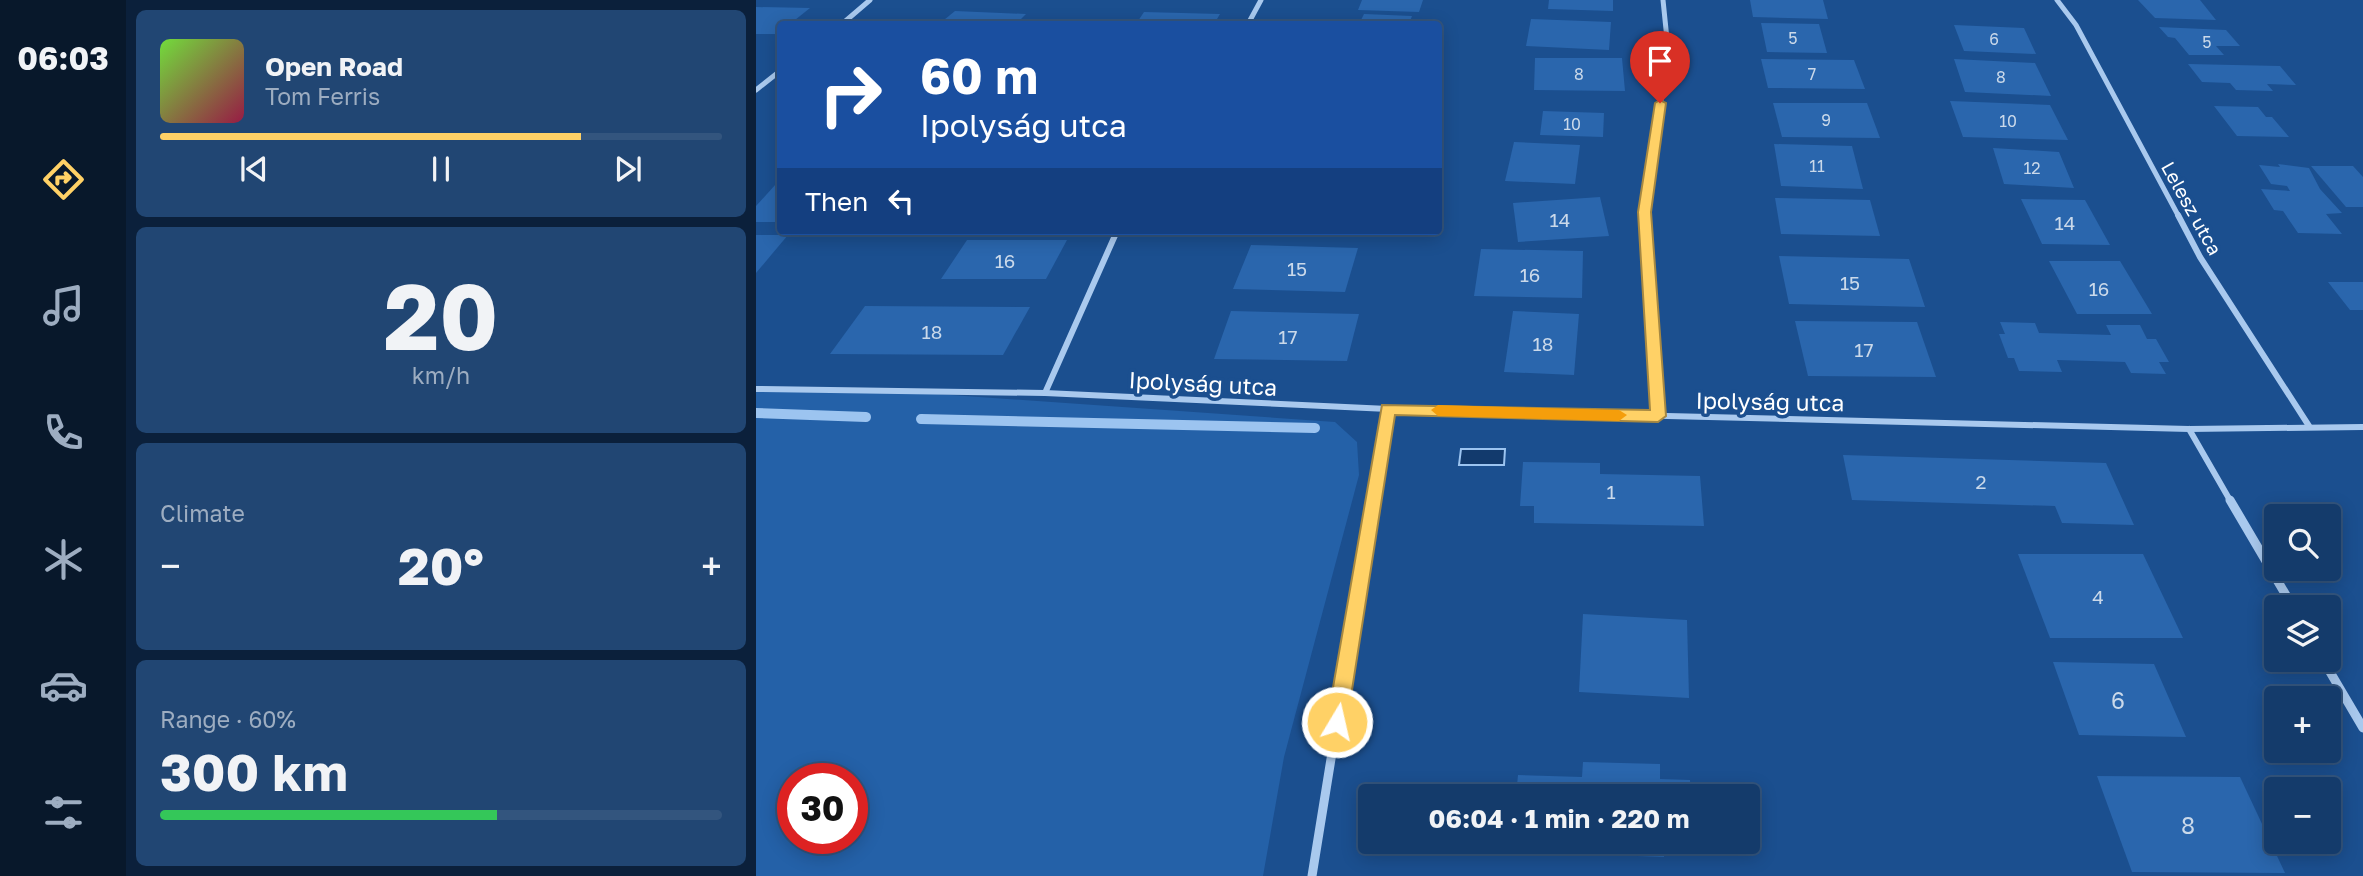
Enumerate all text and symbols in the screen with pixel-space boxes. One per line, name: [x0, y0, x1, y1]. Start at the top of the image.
house number: 5: [1788, 28, 1798, 48]
house number: 6: [1989, 29, 1999, 49]
pin: [1630, 31, 1690, 103]
house number: 5: [2202, 32, 2212, 52]
text: 06:03: [17, 39, 109, 77]
icon: arrive: [1641, 42, 1679, 80]
text: 60 m: [920, 46, 1038, 105]
icon: right: [805, 49, 896, 140]
text: Open Road: [265, 51, 403, 82]
house number: 8: [1574, 64, 1584, 84]
house number: 7: [1808, 64, 1816, 84]
house number: 8: [1996, 67, 2006, 87]
text: Tom Ferris: [265, 82, 380, 110]
text: Ipolyság utca: [920, 106, 1127, 144]
house number: 9: [1821, 110, 1831, 130]
house number: 10: [1999, 111, 2017, 131]
house number: 10: [1563, 114, 1581, 134]
icon: previous: [235, 150, 273, 188]
icon: pause: [422, 150, 460, 188]
icon: next: [609, 150, 647, 188]
icon: directions: [39, 155, 88, 204]
house number: 11: [1809, 156, 1825, 176]
street label: Lelesz utca: [2157, 157, 2227, 259]
house number: 12: [2023, 158, 2041, 178]
icon: left: [882, 182, 920, 220]
text: Then: [805, 186, 868, 217]
house number: 14: [1550, 208, 1570, 231]
house number: 14: [2055, 211, 2075, 234]
house number: 16: [995, 249, 1015, 272]
house number: 15: [1287, 257, 1307, 280]
text: 20: [384, 261, 498, 370]
house number: 16: [1520, 263, 1540, 286]
house number: 15: [1840, 271, 1860, 294]
house number: 16: [2089, 277, 2109, 300]
icon: music: [39, 281, 88, 330]
house number: 18: [922, 320, 942, 343]
house number: 17: [1278, 325, 1298, 348]
house number: 18: [1533, 332, 1553, 355]
house number: 17: [1854, 338, 1874, 361]
text: km/h: [412, 361, 470, 389]
street label: Ipolyság utca: [1128, 365, 1278, 401]
street label: Ipolyság utca: [1695, 386, 1845, 416]
icon: phone: [39, 408, 88, 457]
house number: 2: [1975, 470, 1987, 493]
house number: 1: [1606, 480, 1616, 503]
text: Climate: [160, 499, 245, 527]
map controls: [2264, 504, 2341, 854]
button: search: [2264, 504, 2341, 581]
text: 20°: [398, 534, 484, 596]
icon: climate: [39, 535, 88, 584]
text: −: [160, 543, 181, 588]
text: +: [701, 543, 722, 588]
house number: 4: [2092, 585, 2104, 608]
button: layers: [2264, 595, 2341, 672]
icon: car: [39, 661, 88, 710]
position arrow: [1300, 685, 1374, 759]
house number: 6: [2111, 686, 2125, 714]
button: +: [2264, 686, 2341, 763]
text: Range · 60%: [160, 705, 296, 733]
text: 300 km: [160, 740, 348, 802]
speed limit sign: 30: [777, 763, 868, 854]
button: −: [2264, 777, 2341, 854]
icon: filters: [39, 788, 88, 837]
text: 06:04 · 1 min · 220 m: [1429, 803, 1689, 834]
house number: 8: [2181, 811, 2195, 839]

